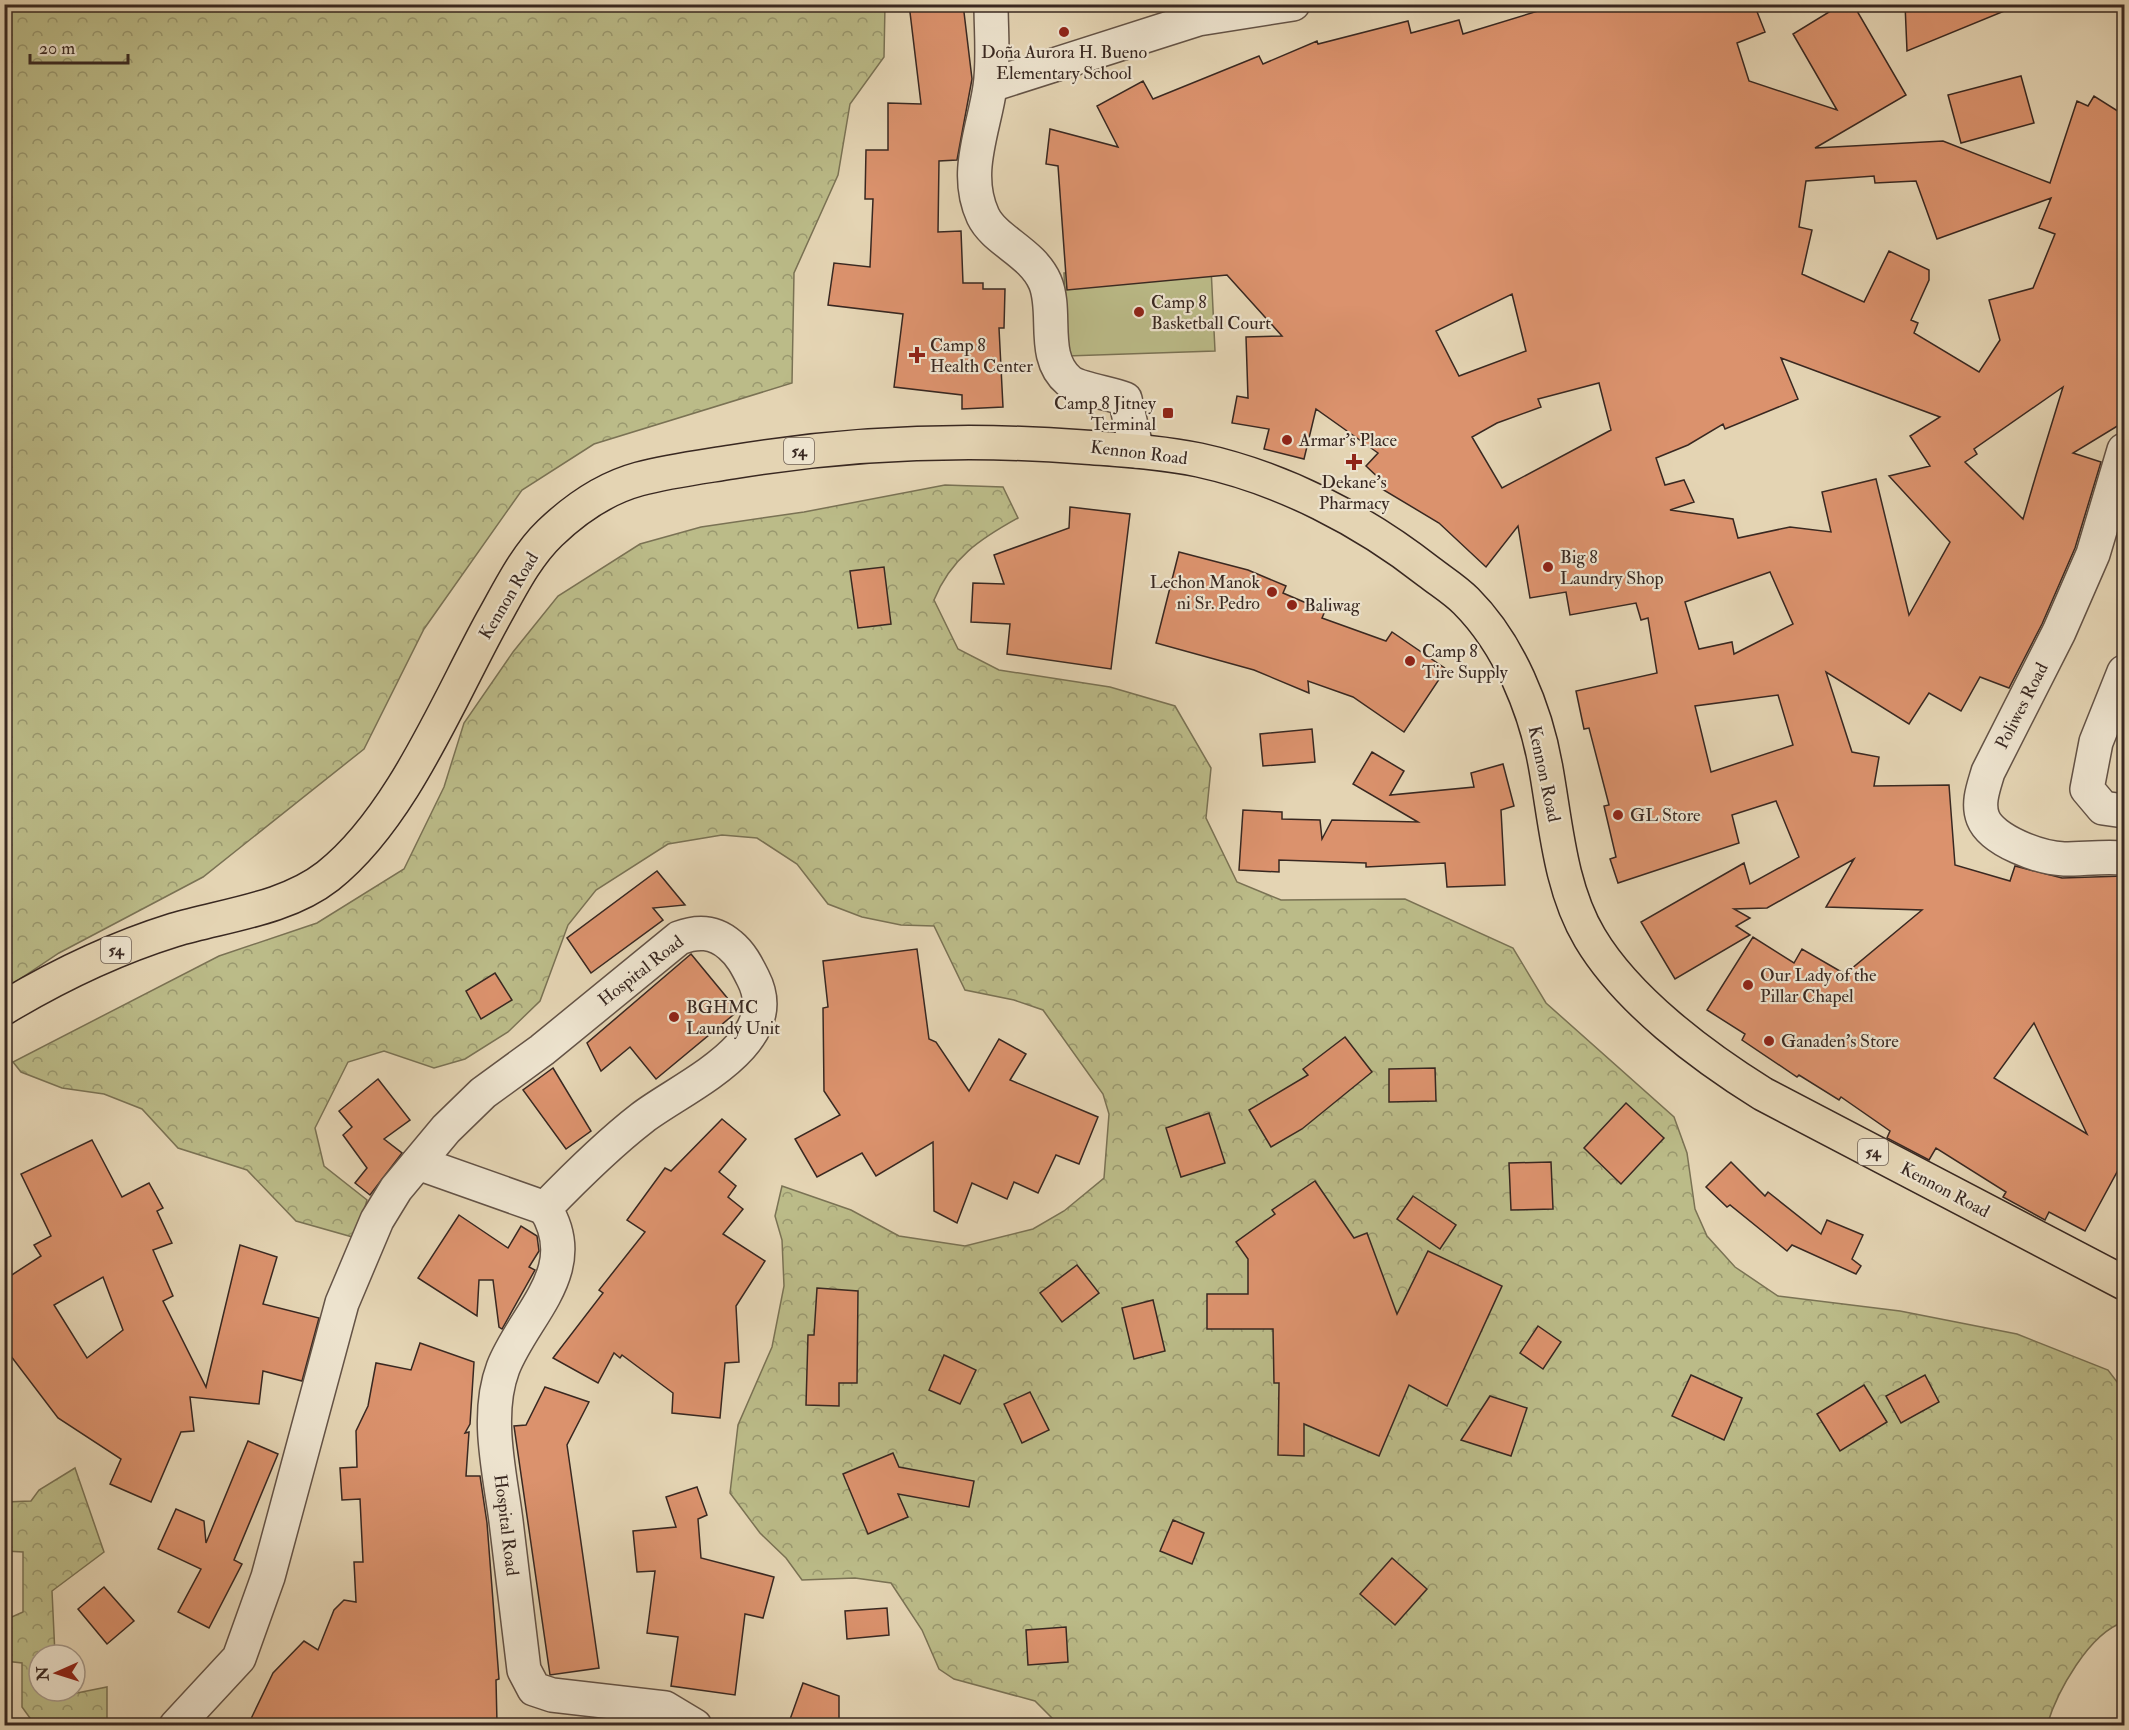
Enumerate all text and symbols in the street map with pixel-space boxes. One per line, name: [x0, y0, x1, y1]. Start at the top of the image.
marker: Doña Aurora H. Bueno Elementary School: [1057, 25, 1071, 39]
scale bar: [30, 27, 128, 65]
text: 20 m: [39, 37, 75, 60]
place label: Doña Aurora H. Bueno Elementary School: [981, 41, 1147, 85]
place label: Camp 8 Basketball Court: [1151, 291, 1271, 335]
marker: Camp 8 Basketball Court: [1132, 305, 1146, 319]
place label: Camp 8 Health Center: [930, 334, 1033, 378]
marker: Camp 8 Health Center: [908, 346, 926, 364]
place label: Camp 8 Jitney Terminal: [1054, 392, 1157, 436]
marker: Camp 8 Jitney Terminal: [1161, 406, 1175, 420]
place label: Armar's Place: [1298, 429, 1397, 452]
marker: Armar's Place: [1280, 433, 1294, 447]
street label: Kennon Road: [1089, 436, 1189, 470]
road number: 54: [784, 438, 814, 464]
marker: Dekane's Pharmacy: [1347, 455, 1361, 469]
place label: Dekane's Pharmacy: [1319, 471, 1390, 515]
place label: Big 8 Laundry Shop: [1560, 546, 1663, 590]
street label: Kennon Road: [474, 548, 544, 644]
marker: Big 8 Laundry Shop: [1541, 560, 1555, 574]
place label: Lechon Manok ni Sr. Pedro: [1150, 571, 1260, 615]
marker: Lechon Manok ni Sr. Pedro: [1265, 585, 1279, 599]
place label: Baliwag: [1304, 594, 1361, 617]
marker: Baliwag: [1285, 598, 1299, 612]
place label: Camp 8 Tire Supply: [1422, 640, 1509, 684]
marker: Camp 8 Tire Supply: [1403, 654, 1417, 668]
street label: Poliwes Road: [1990, 659, 2054, 753]
street label: Kennon Road: [1523, 724, 1565, 824]
place label: GL Store: [1630, 804, 1701, 827]
marker: GL Store: [1611, 808, 1625, 822]
street label: Hospital Road: [594, 930, 688, 1012]
road number: 54: [101, 937, 131, 963]
place label: Our Lady of the Pillar Chapel: [1760, 964, 1877, 1008]
marker: Our Lady of the Pillar Chapel: [1741, 978, 1755, 992]
place label: BGHMC Laundy Unit: [686, 996, 780, 1040]
marker: BGHMC Laundy Unit: [667, 1010, 681, 1024]
place label: Ganaden's Store: [1781, 1030, 1899, 1053]
marker: Ganaden's Store: [1762, 1034, 1776, 1048]
road number: 54: [1858, 1139, 1888, 1165]
street label: Kennon Road: [1896, 1157, 1994, 1223]
street label: Hospital Road: [488, 1473, 524, 1577]
north arrow: [27, 1643, 87, 1703]
text: N: [33, 1665, 53, 1682]

